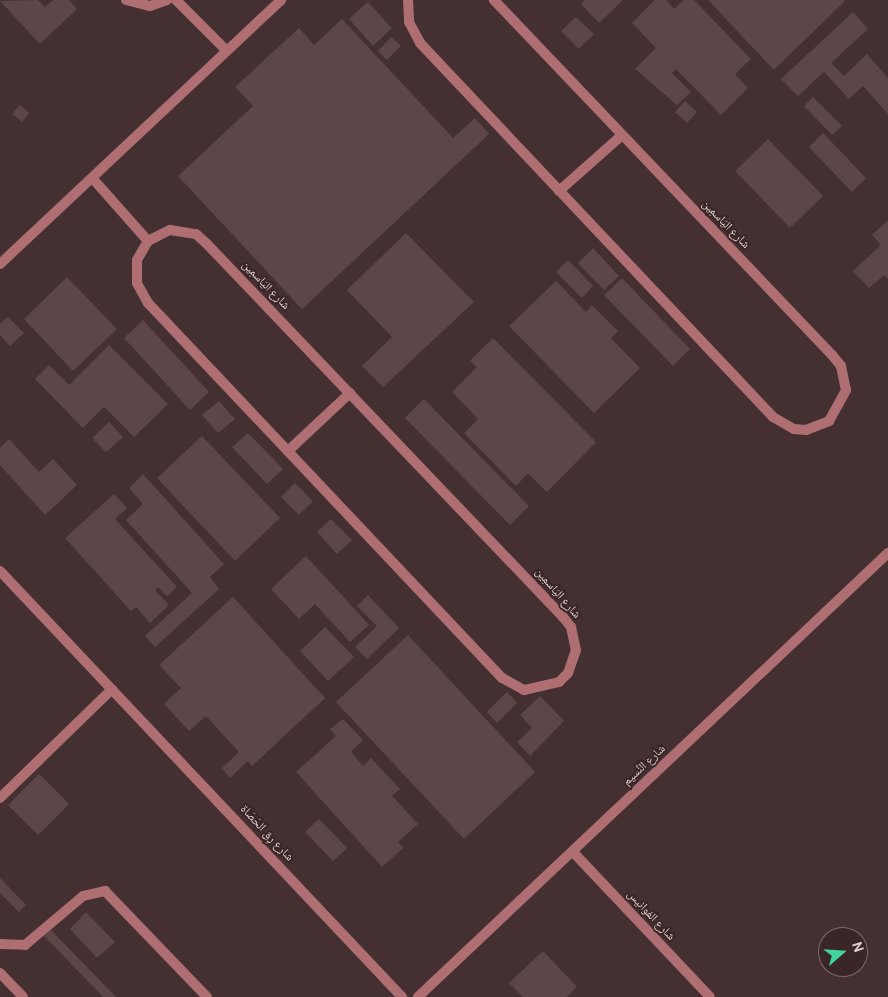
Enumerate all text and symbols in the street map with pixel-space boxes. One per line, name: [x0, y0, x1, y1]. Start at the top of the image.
street label: شارع اليَاسمِين: [698, 197, 752, 253]
street label: شارع اليَاسمِين: [238, 258, 292, 314]
street label: شارع اليَاسمِين: [531, 566, 583, 622]
street label: شارع النَّسيم: [621, 743, 669, 789]
street label: شارع رِق الحَصَاة: [236, 803, 296, 865]
street label: شارع الفوانيس: [623, 888, 677, 944]
north arrow: [818, 927, 868, 977]
text: N: [847, 940, 866, 955]

